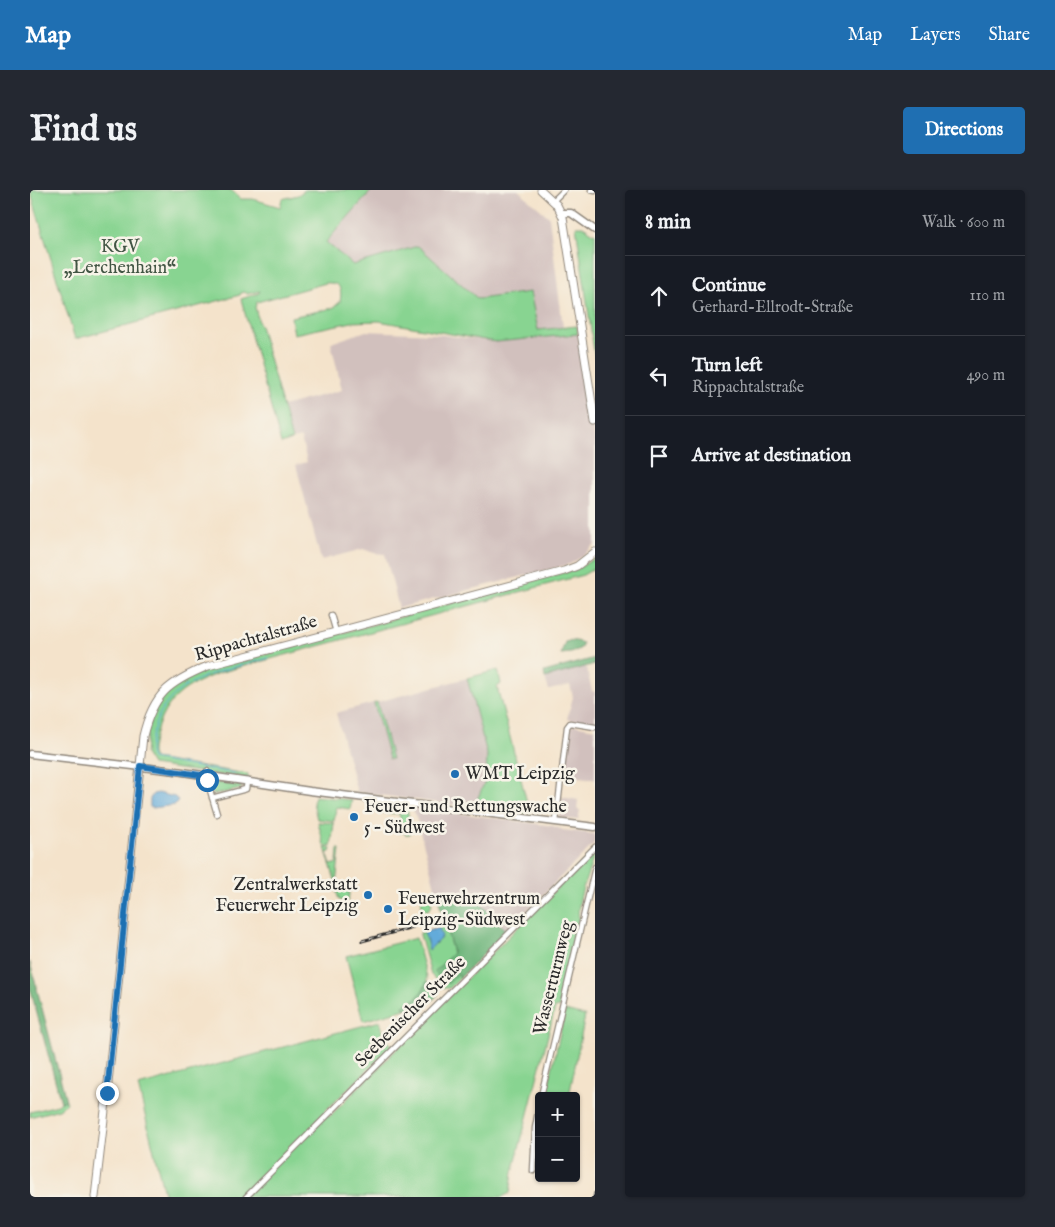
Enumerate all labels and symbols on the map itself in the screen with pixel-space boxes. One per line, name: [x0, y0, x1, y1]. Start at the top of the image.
park label: KGV „Lerchenhain“: [64, 236, 176, 280]
street label: Rippachtalstraße: [192, 611, 320, 667]
place label: WMT Leipzig: [465, 763, 575, 786]
marker: WMT Leipzig: [449, 768, 461, 780]
route start: [196, 769, 219, 792]
place label: Feuer- und Rettungswache 5 – Südwest: [364, 796, 567, 840]
marker: Feuer- und Rettungswache 5 – Südwest: [348, 811, 360, 823]
place label: Zentralwerkstatt Feuerwehr Leipzig: [215, 874, 358, 918]
place label: Feuerwehrzentrum Leipzig-Südwest: [398, 888, 540, 932]
marker: Zentralwerkstatt Feuerwehr Leipzig: [362, 889, 374, 901]
marker: Feuerwehrzentrum Leipzig-Südwest: [382, 903, 394, 915]
street label: Wasserturmweg: [529, 918, 579, 1038]
street label: Seebenischer Straße: [351, 952, 471, 1072]
route end: [96, 1082, 119, 1105]

